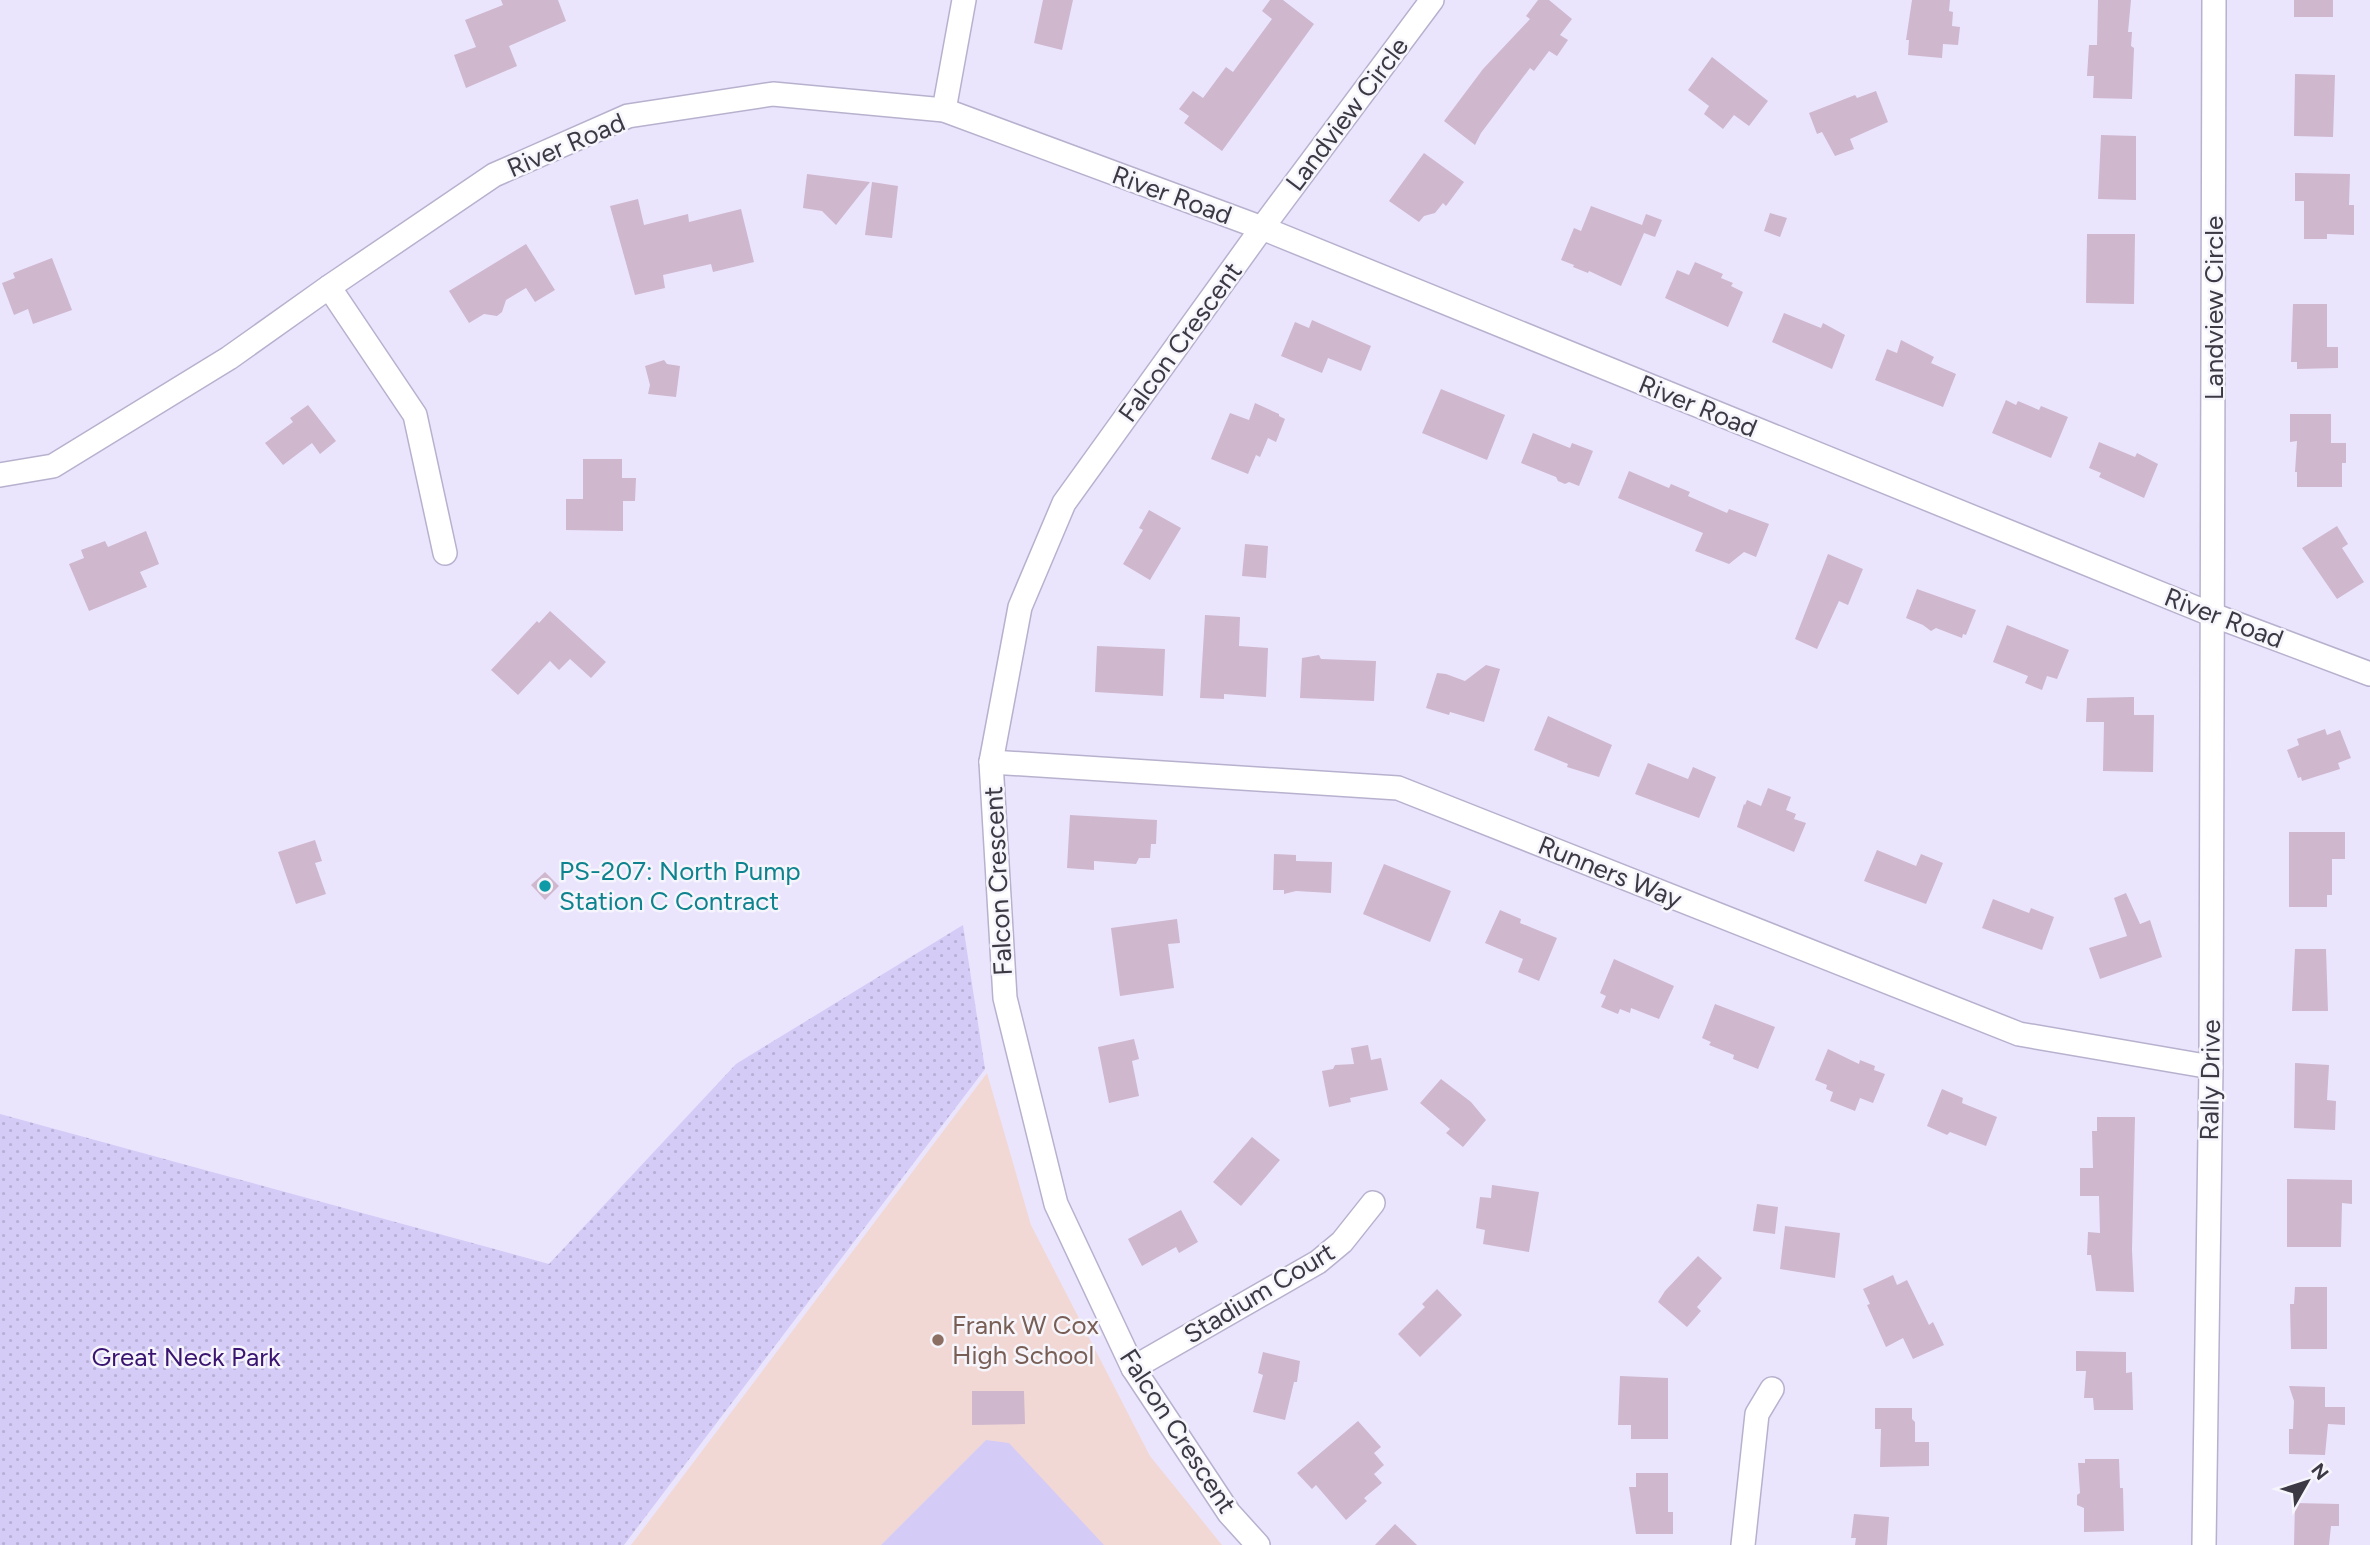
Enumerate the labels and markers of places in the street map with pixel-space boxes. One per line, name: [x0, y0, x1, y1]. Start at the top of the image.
place label: PS-207: North Pump Station C Contract: [559, 855, 801, 917]
marker: PS-207: North Pump Station C Contract: [537, 878, 553, 894]
place label: Frank W Cox High School: [952, 1309, 1100, 1371]
marker: Frank W Cox High School: [930, 1332, 946, 1348]

